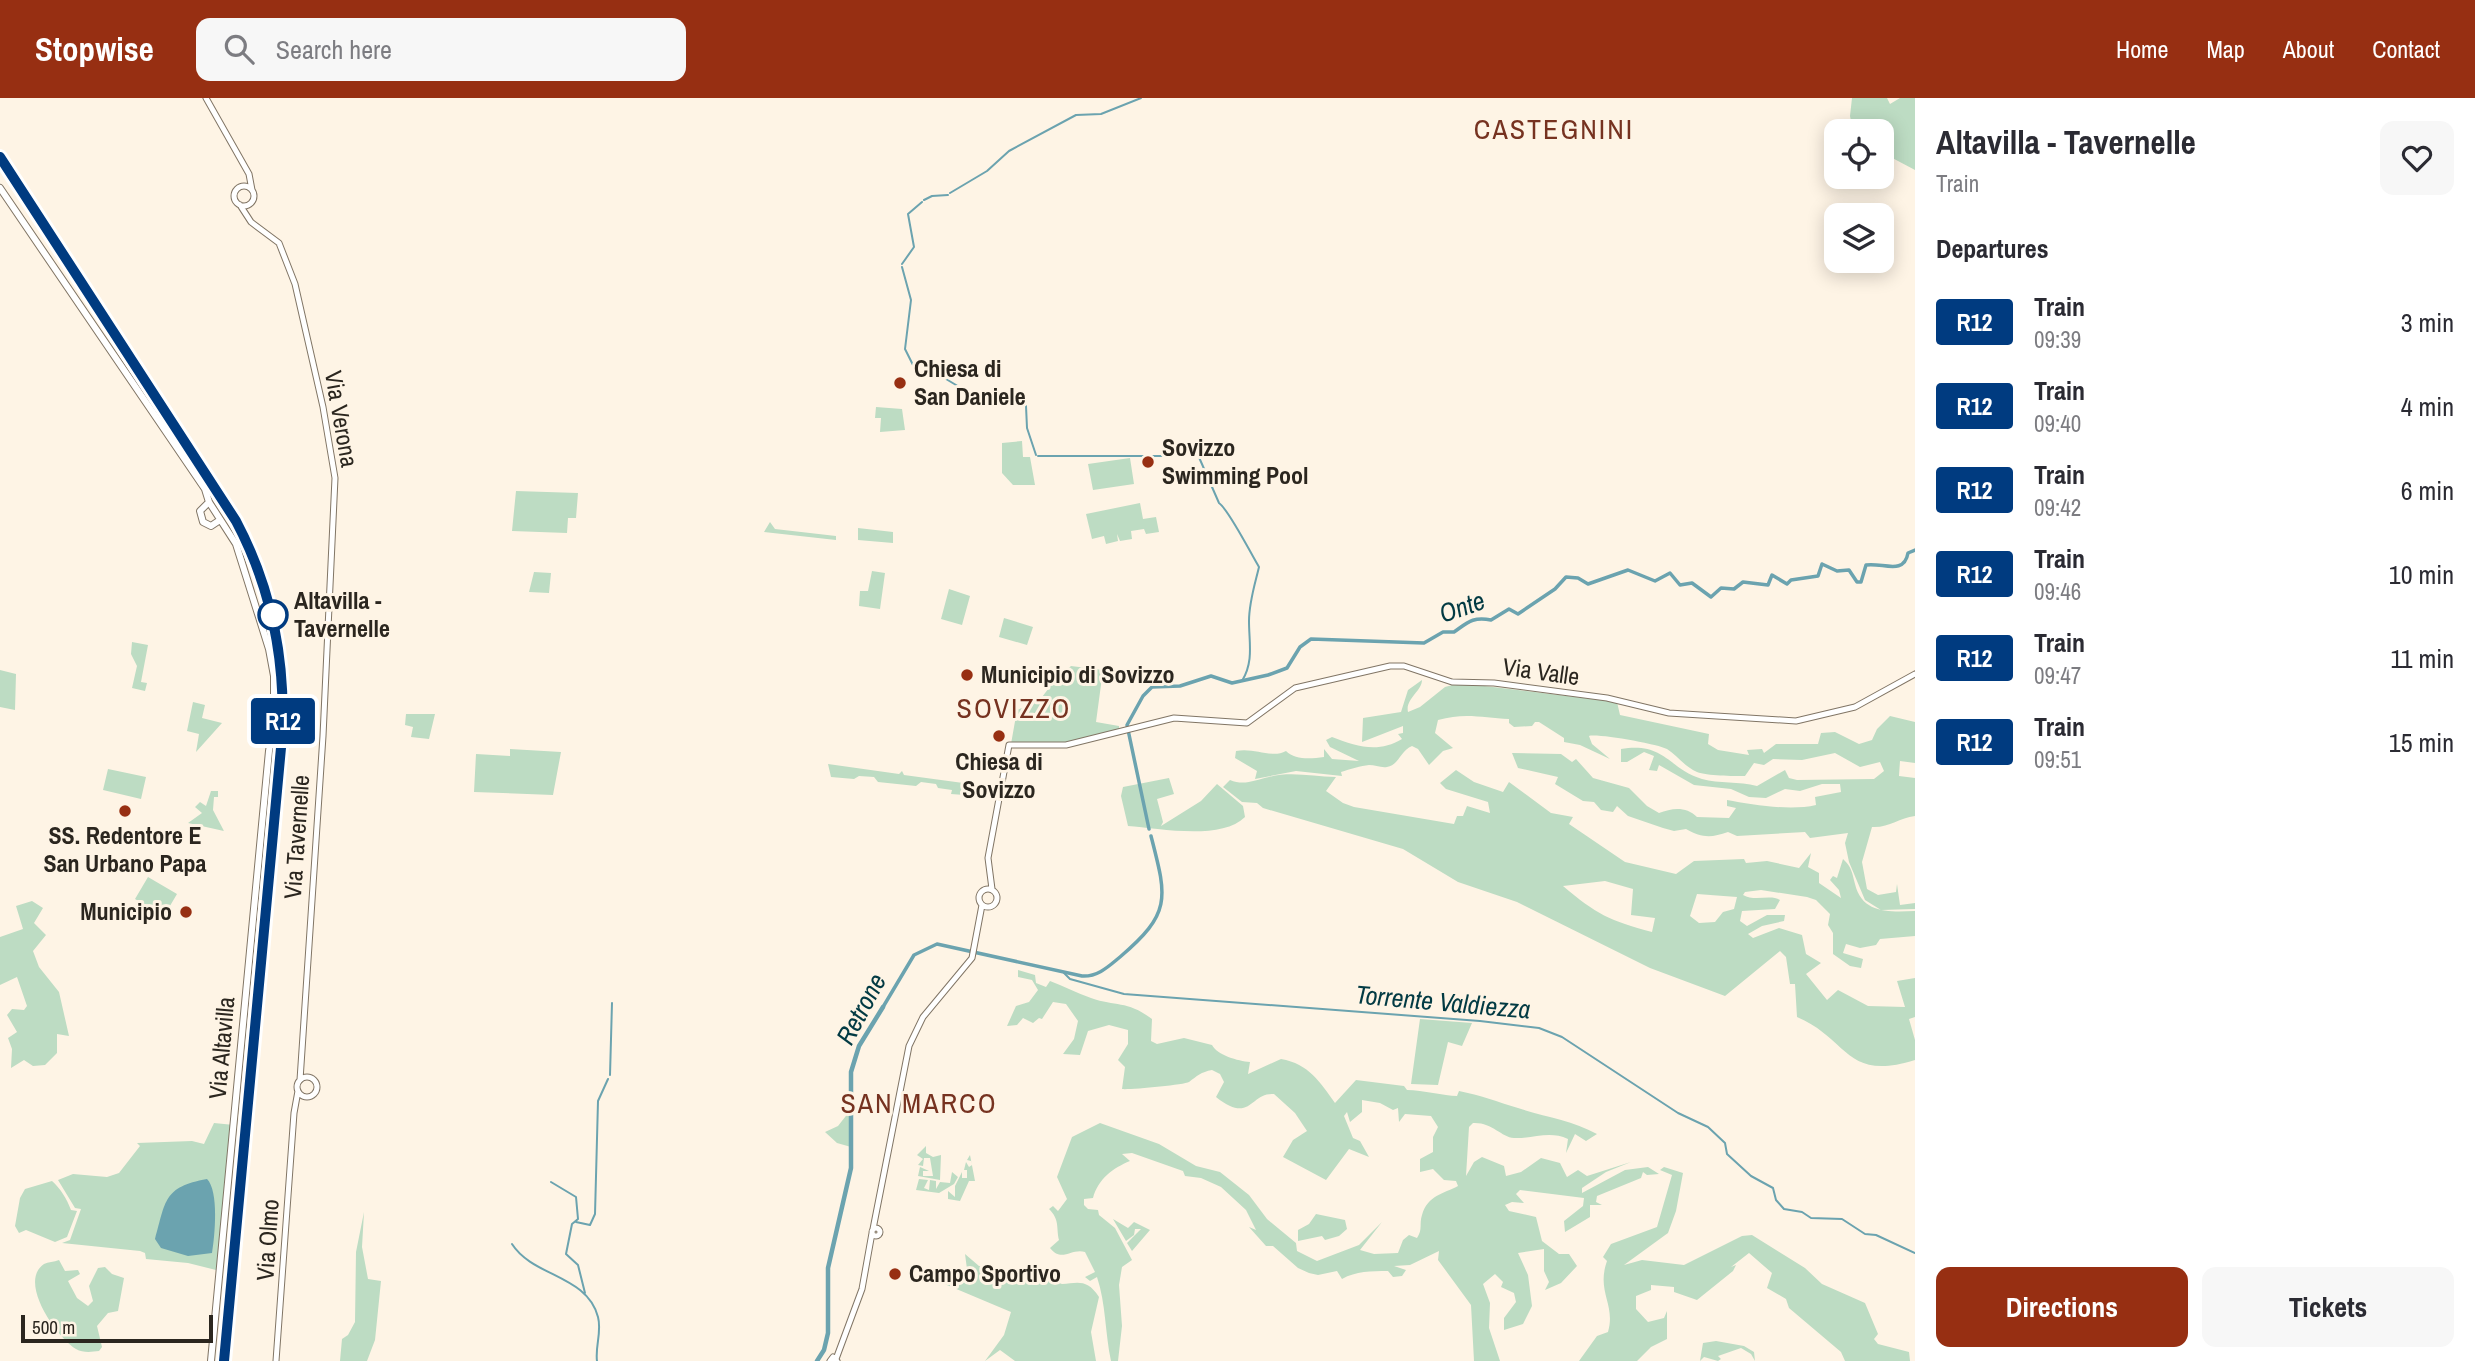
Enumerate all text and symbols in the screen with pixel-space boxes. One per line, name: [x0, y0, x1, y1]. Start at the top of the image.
search box: [196, 18, 686, 81]
text: Stopwise: [35, 27, 154, 71]
icon: search: [220, 30, 258, 68]
text: Search here: [276, 32, 392, 67]
text: Home: [2116, 33, 2168, 65]
text: Map: [2206, 33, 2245, 65]
text: About: [2283, 33, 2334, 65]
text: Contact: [2372, 33, 2440, 65]
district label: CASTEGNINI: [1474, 110, 1634, 148]
map controls: [1824, 119, 1894, 273]
button: locate: [1824, 119, 1894, 189]
text: Altavilla - Tavernelle: [1936, 120, 2196, 164]
button: heart: [2380, 121, 2454, 195]
text: Train: [1936, 168, 1979, 199]
button: layers: [1824, 203, 1894, 273]
text: Departures: [1936, 231, 2049, 266]
text: Train: [2034, 289, 2085, 324]
text: 3 min: [2401, 305, 2454, 340]
text: R12: [1956, 306, 1993, 338]
text: 09:39: [2034, 324, 2081, 355]
place label: Chiesa di San Daniele: [914, 352, 1026, 412]
street label: Via Verona: [318, 368, 366, 469]
text: Train: [2034, 373, 2085, 408]
marker: Chiesa di San Daniele: [892, 375, 908, 391]
text: 4 min: [2401, 389, 2454, 424]
text: R12: [1956, 390, 1993, 422]
text: 09:40: [2034, 408, 2081, 439]
place label: Sovizzo Swimming Pool: [1162, 431, 1309, 491]
marker: Sovizzo Swimming Pool: [1140, 454, 1156, 470]
text: Train: [2034, 457, 2085, 492]
text: 6 min: [2401, 473, 2454, 508]
text: R12: [1956, 474, 1993, 506]
text: 09:42: [2034, 492, 2081, 523]
text: Train: [2034, 541, 2085, 576]
text: 10 min: [2389, 557, 2454, 592]
text: R12: [1956, 558, 1993, 590]
text: 09:46: [2034, 576, 2081, 607]
water label: Onte: [1434, 582, 1489, 631]
place label: Altavilla - Tavernelle: [294, 584, 390, 644]
marker: Altavilla - Tavernelle: [258, 600, 288, 630]
text: Train: [2034, 625, 2085, 660]
text: 11 min: [2390, 641, 2454, 676]
text: R12: [1956, 642, 1993, 674]
street label: Via Valle: [1501, 650, 1581, 692]
place label: Municipio di Sovizzo: [981, 658, 1175, 690]
text: 09:47: [2034, 660, 2081, 691]
marker: Municipio di Sovizzo: [959, 667, 975, 683]
district label: SOVIZZO: [957, 689, 1071, 727]
line badge: R12: [243, 698, 323, 744]
text: R12: [265, 705, 301, 737]
text: Train: [2034, 709, 2085, 744]
text: 15 min: [2389, 725, 2454, 760]
text: R12: [1956, 726, 1993, 758]
marker: Chiesa di Sovizzo: [991, 728, 1007, 744]
text: 09:51: [2034, 744, 2081, 775]
place label: Chiesa di Sovizzo: [955, 745, 1043, 805]
street label: Via Tavernelle: [276, 774, 316, 900]
marker: SS. Redentore E San Urbano Papa: [117, 803, 133, 819]
place label: SS. Redentore E San Urbano Papa: [44, 819, 207, 879]
place label: Municipio: [80, 895, 172, 927]
marker: Municipio: [178, 904, 194, 920]
water label: Retrone: [827, 967, 894, 1050]
water label: Torrente Valdiezza: [1354, 976, 1532, 1027]
street label: Via Altavilla: [201, 995, 241, 1100]
district label: SAN MARCO: [840, 1084, 998, 1122]
street label: Via Olmo: [248, 1198, 286, 1282]
place label: Campo Sportivo: [909, 1257, 1061, 1289]
marker: Campo Sportivo: [887, 1266, 903, 1282]
button: Directions: [1936, 1267, 2188, 1347]
button: Tickets: [2202, 1267, 2454, 1347]
scale bar: [21, 1312, 214, 1344]
text: 500 m: [32, 1314, 75, 1340]

